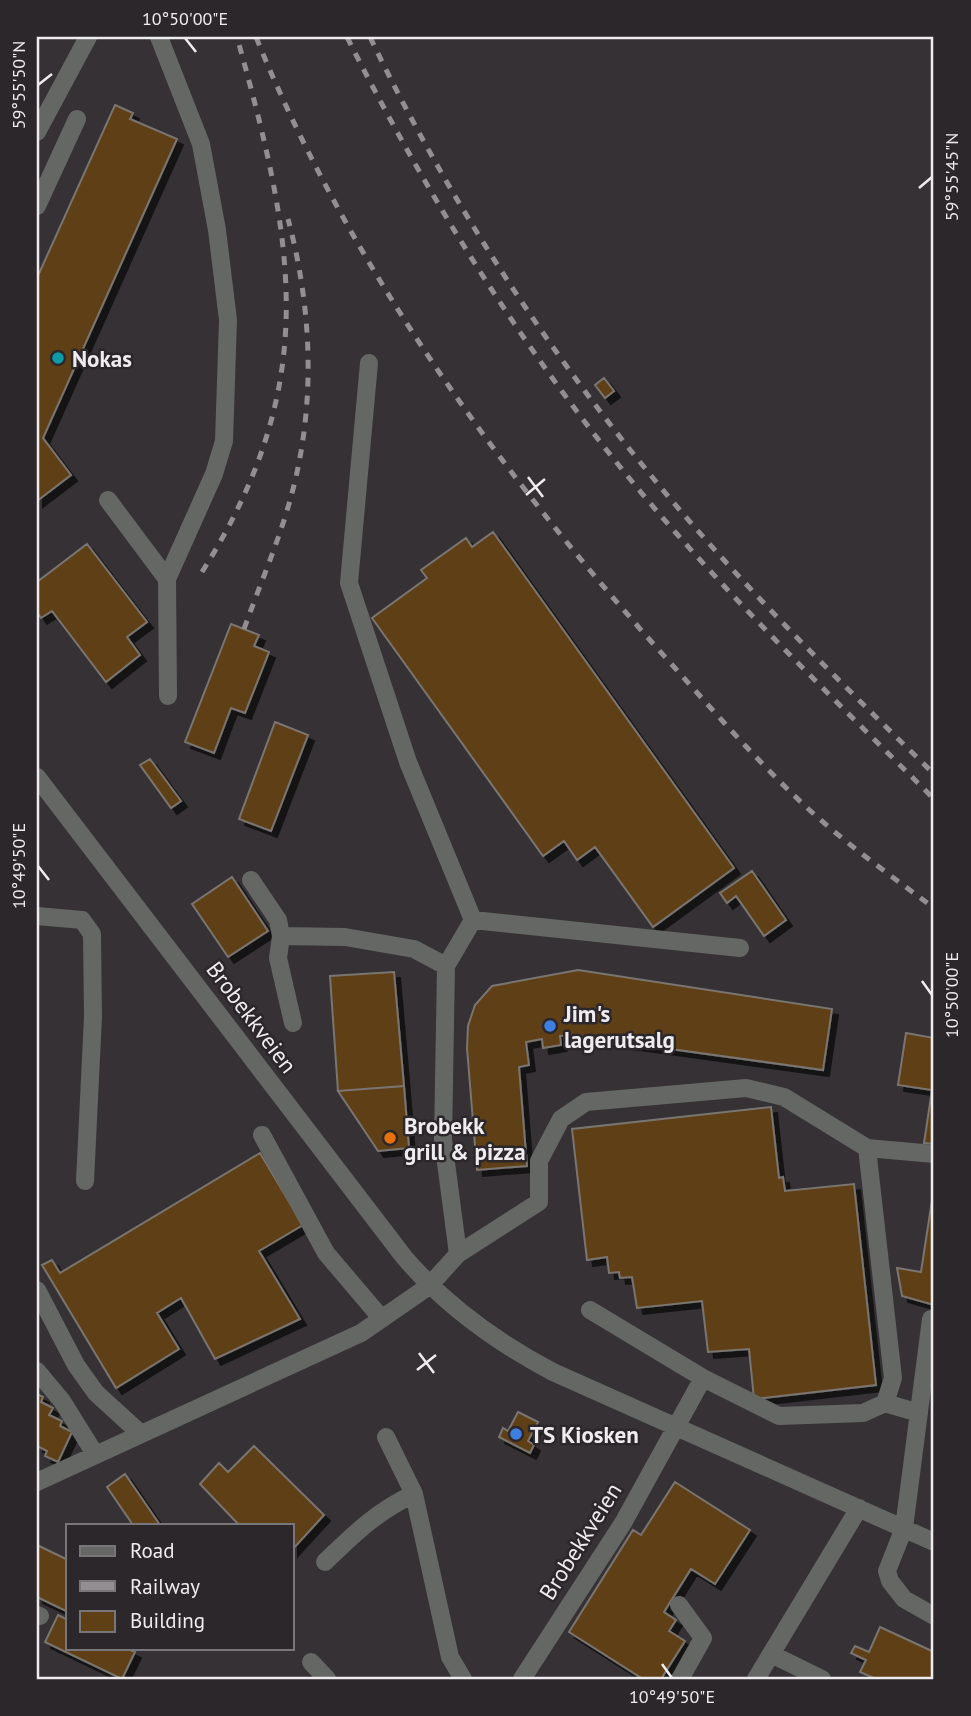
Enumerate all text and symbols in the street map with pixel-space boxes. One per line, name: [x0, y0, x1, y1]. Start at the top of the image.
text: 10°50'00"E: [142, 7, 228, 30]
text: 59°55'50"N: [7, 41, 30, 129]
text: 59°55'45"N: [940, 133, 963, 221]
place label: Nokas: [72, 344, 132, 373]
marker: Nokas: [50, 350, 66, 366]
text: 10°49'50"E: [7, 823, 30, 909]
text: 10°50'00"E: [940, 952, 963, 1038]
street label: Brobekkveien: [201, 955, 303, 1079]
place label: Jim's lagerutsalg: [563, 999, 675, 1054]
marker: Jim's lagerutsalg: [542, 1018, 558, 1034]
place label: Brobekk grill & pizza: [404, 1111, 526, 1166]
marker: Brobekk grill & pizza: [382, 1130, 398, 1146]
place label: TS Kiosken: [530, 1420, 639, 1449]
marker: TS Kiosken: [508, 1426, 524, 1442]
street label: Brobekkveien: [533, 1477, 627, 1605]
legend: [66, 1524, 294, 1650]
text: Road: [130, 1537, 174, 1564]
text: Railway: [130, 1573, 200, 1600]
text: Building: [130, 1607, 205, 1634]
text: 10°49'50"E: [629, 1685, 715, 1708]

